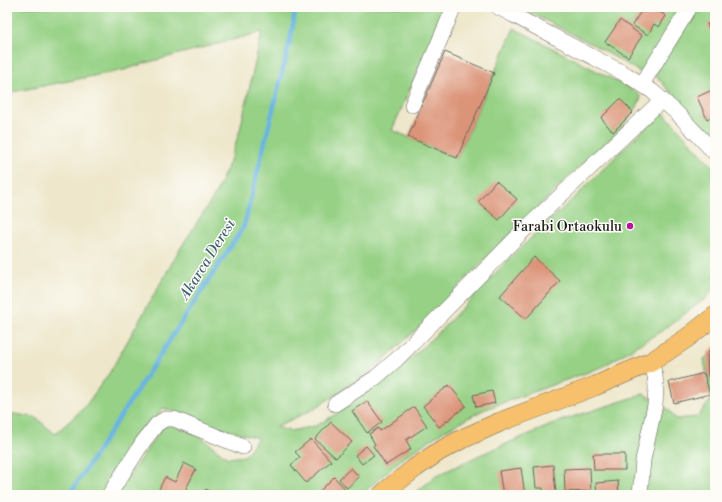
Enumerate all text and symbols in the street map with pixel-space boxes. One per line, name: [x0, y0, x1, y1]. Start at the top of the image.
water label: Akarca Deresi: [174, 215, 240, 305]
place label: Farabi Ortaokulu: [513, 218, 622, 236]
marker: Farabi Ortaokulu: [625, 221, 635, 231]

